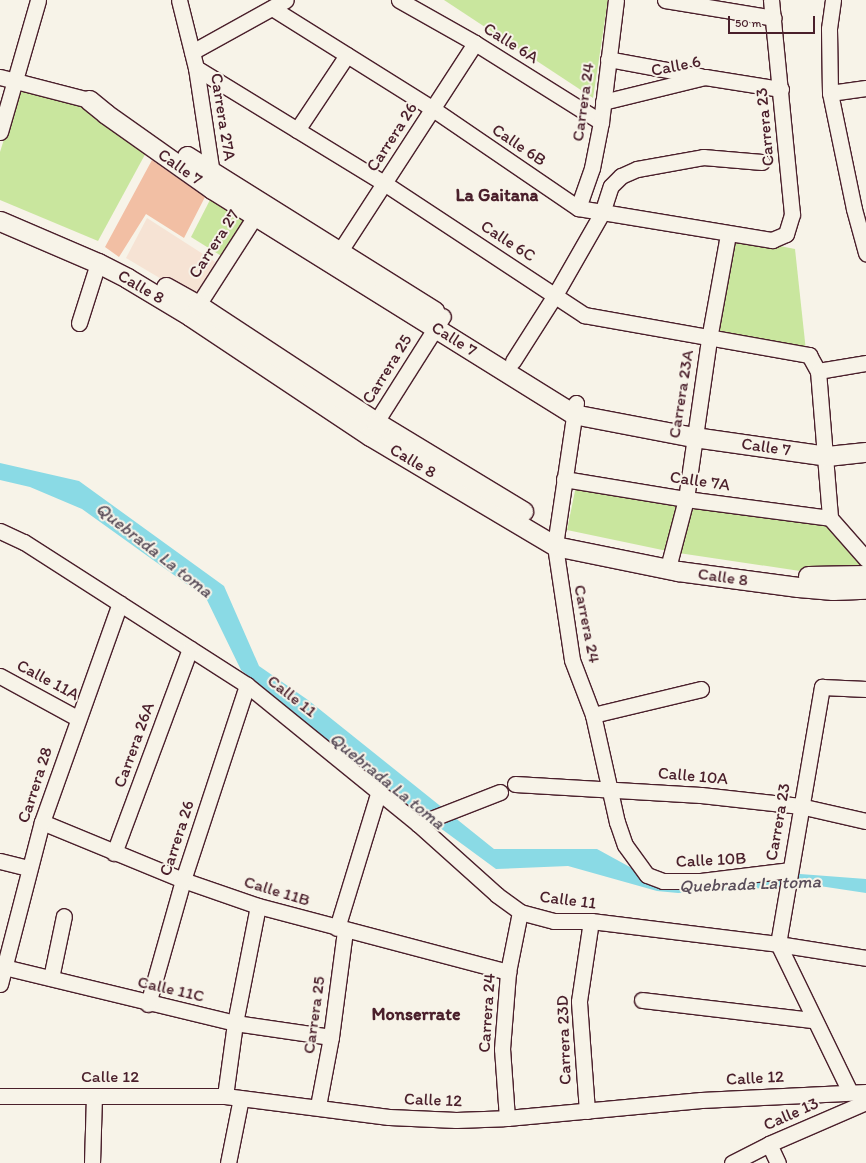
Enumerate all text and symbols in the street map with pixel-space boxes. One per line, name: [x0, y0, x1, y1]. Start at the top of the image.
scale bar: [730, 8, 817, 34]
text: 50 m: [735, 16, 761, 30]
street label: Calle 6A: [480, 18, 542, 68]
street label: Calle 6: [649, 51, 703, 81]
street label: Carrera 24: [567, 61, 599, 143]
street label: Carrera 27A: [206, 72, 240, 162]
street label: Carrera 23: [751, 87, 779, 167]
street label: Carrera 26: [362, 99, 422, 175]
street label: Calle 6B: [488, 119, 550, 171]
street label: Calle 7: [154, 144, 206, 190]
district label: La Gaitana: [455, 184, 539, 206]
street label: Carrera 27: [184, 206, 244, 282]
street label: Calle 6C: [477, 216, 539, 266]
street label: Calle 8: [114, 266, 168, 308]
street label: Calle 7: [428, 317, 480, 361]
street label: Carrera 25: [358, 330, 416, 408]
street label: Carrera 23A: [664, 348, 698, 440]
street label: Calle 7: [740, 433, 792, 461]
street label: Calle 8: [386, 439, 440, 483]
street label: Calle 7A: [669, 467, 731, 495]
water label: Quebrada La toma: [91, 498, 217, 602]
street label: Calle 8: [697, 563, 749, 591]
street label: Carrera 24: [569, 583, 605, 665]
street label: Calle 11A: [13, 655, 83, 705]
street label: Calle 11: [263, 670, 321, 722]
street label: Carrera 26A: [109, 700, 159, 790]
water label: Quebrada La toma: [325, 728, 449, 834]
street label: Carrera 28: [13, 744, 57, 826]
street label: Calle 10A: [657, 763, 729, 789]
street label: Carrera 23: [761, 782, 795, 862]
street label: Carrera 26: [155, 798, 199, 878]
street label: Calle 10B: [675, 848, 747, 872]
street label: Calle 11B: [241, 871, 313, 911]
water label: Quebrada La toma: [679, 871, 821, 897]
street label: Calle 11: [538, 886, 598, 914]
street label: Calle 11C: [136, 971, 206, 1007]
street label: Carrera 24: [474, 973, 500, 1053]
street label: Carrera 25: [298, 975, 330, 1055]
street label: Carrera 23D: [552, 995, 576, 1085]
district label: Monserrate: [371, 1003, 461, 1025]
street label: Calle 12: [725, 1066, 785, 1090]
street label: Calle 12: [81, 1067, 139, 1087]
street label: Calle 12: [404, 1089, 462, 1111]
street label: Calle 13: [760, 1093, 822, 1135]

